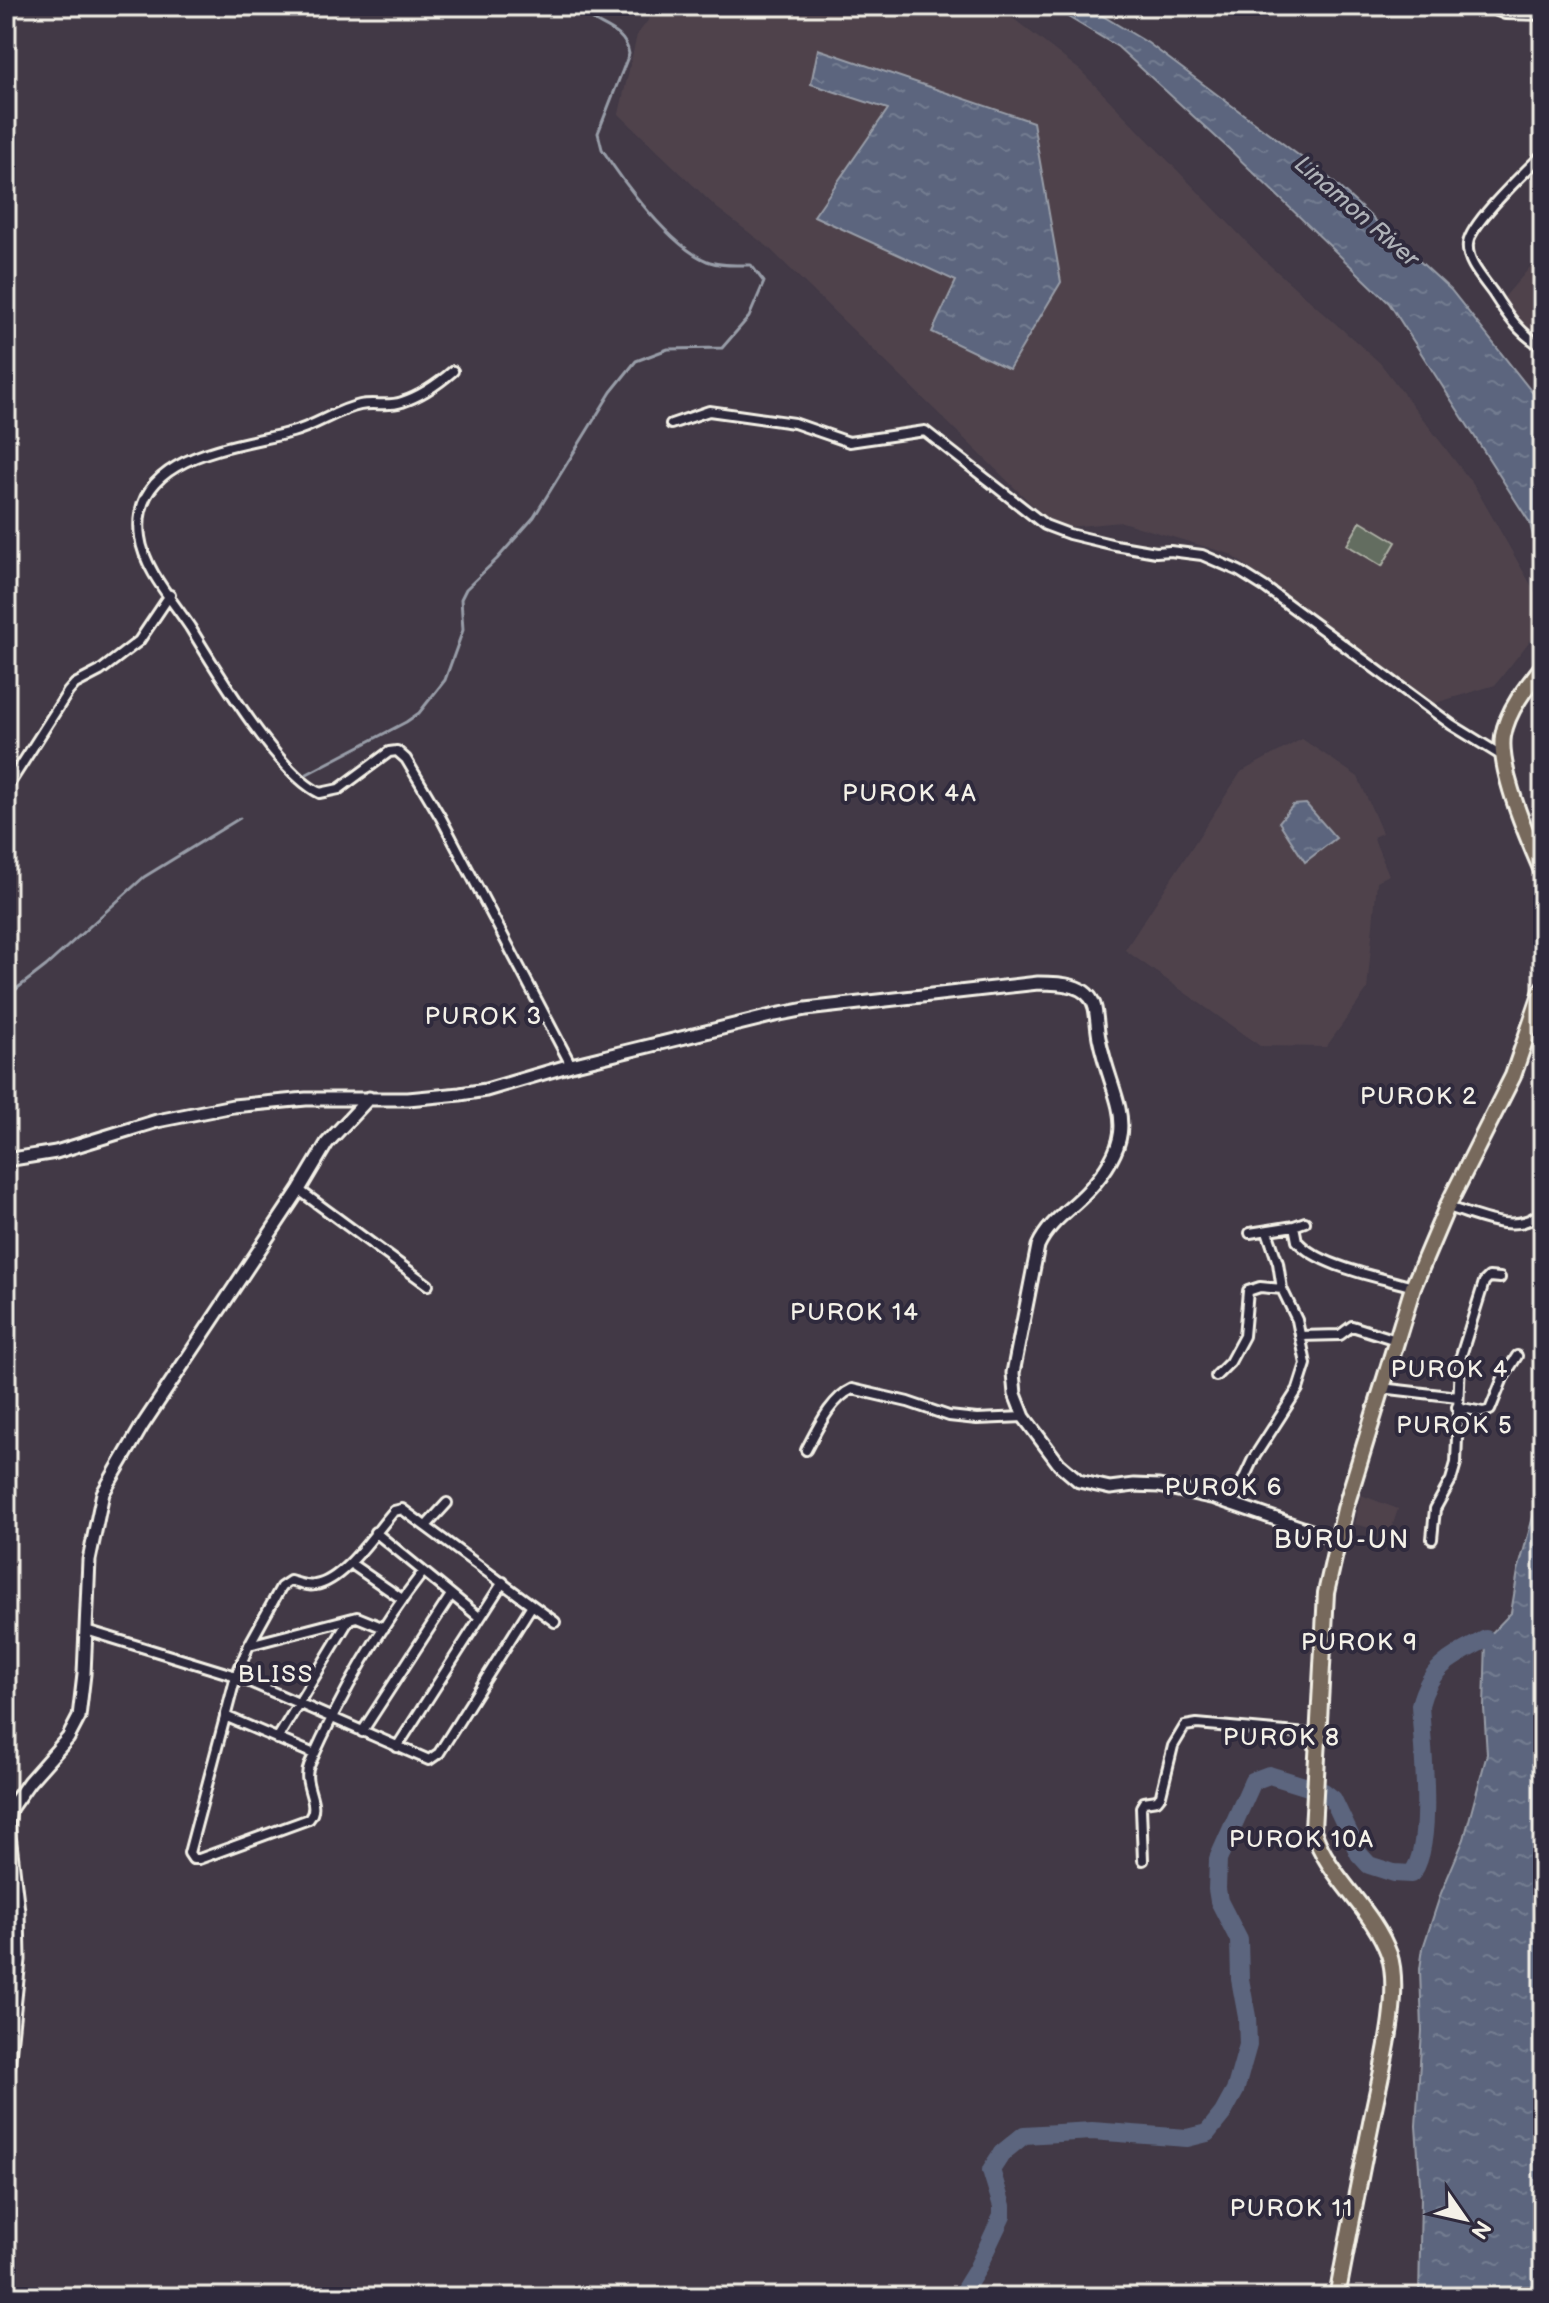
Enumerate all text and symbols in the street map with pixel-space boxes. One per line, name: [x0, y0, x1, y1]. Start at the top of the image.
water label: Linamon River: [1289, 150, 1426, 275]
district label: PUROK 4A: [842, 779, 978, 808]
district label: PUROK 3: [425, 1002, 543, 1031]
district label: PUROK 2: [1360, 1082, 1478, 1111]
district label: PUROK 14: [790, 1298, 920, 1327]
district label: PUROK 4: [1391, 1355, 1509, 1384]
district label: PUROK 5: [1396, 1411, 1514, 1440]
district label: PUROK 6: [1165, 1473, 1283, 1502]
district label: BURU-UN: [1274, 1525, 1410, 1556]
district label: PUROK 9: [1301, 1628, 1419, 1657]
district label: BLISS: [238, 1660, 314, 1689]
district label: PUROK 8: [1223, 1723, 1341, 1752]
district label: PUROK 10A: [1229, 1825, 1375, 1854]
north arrow: [1425, 2179, 1505, 2259]
district label: PUROK 11: [1230, 2194, 1354, 2223]
text: N: [1465, 2215, 1496, 2244]

